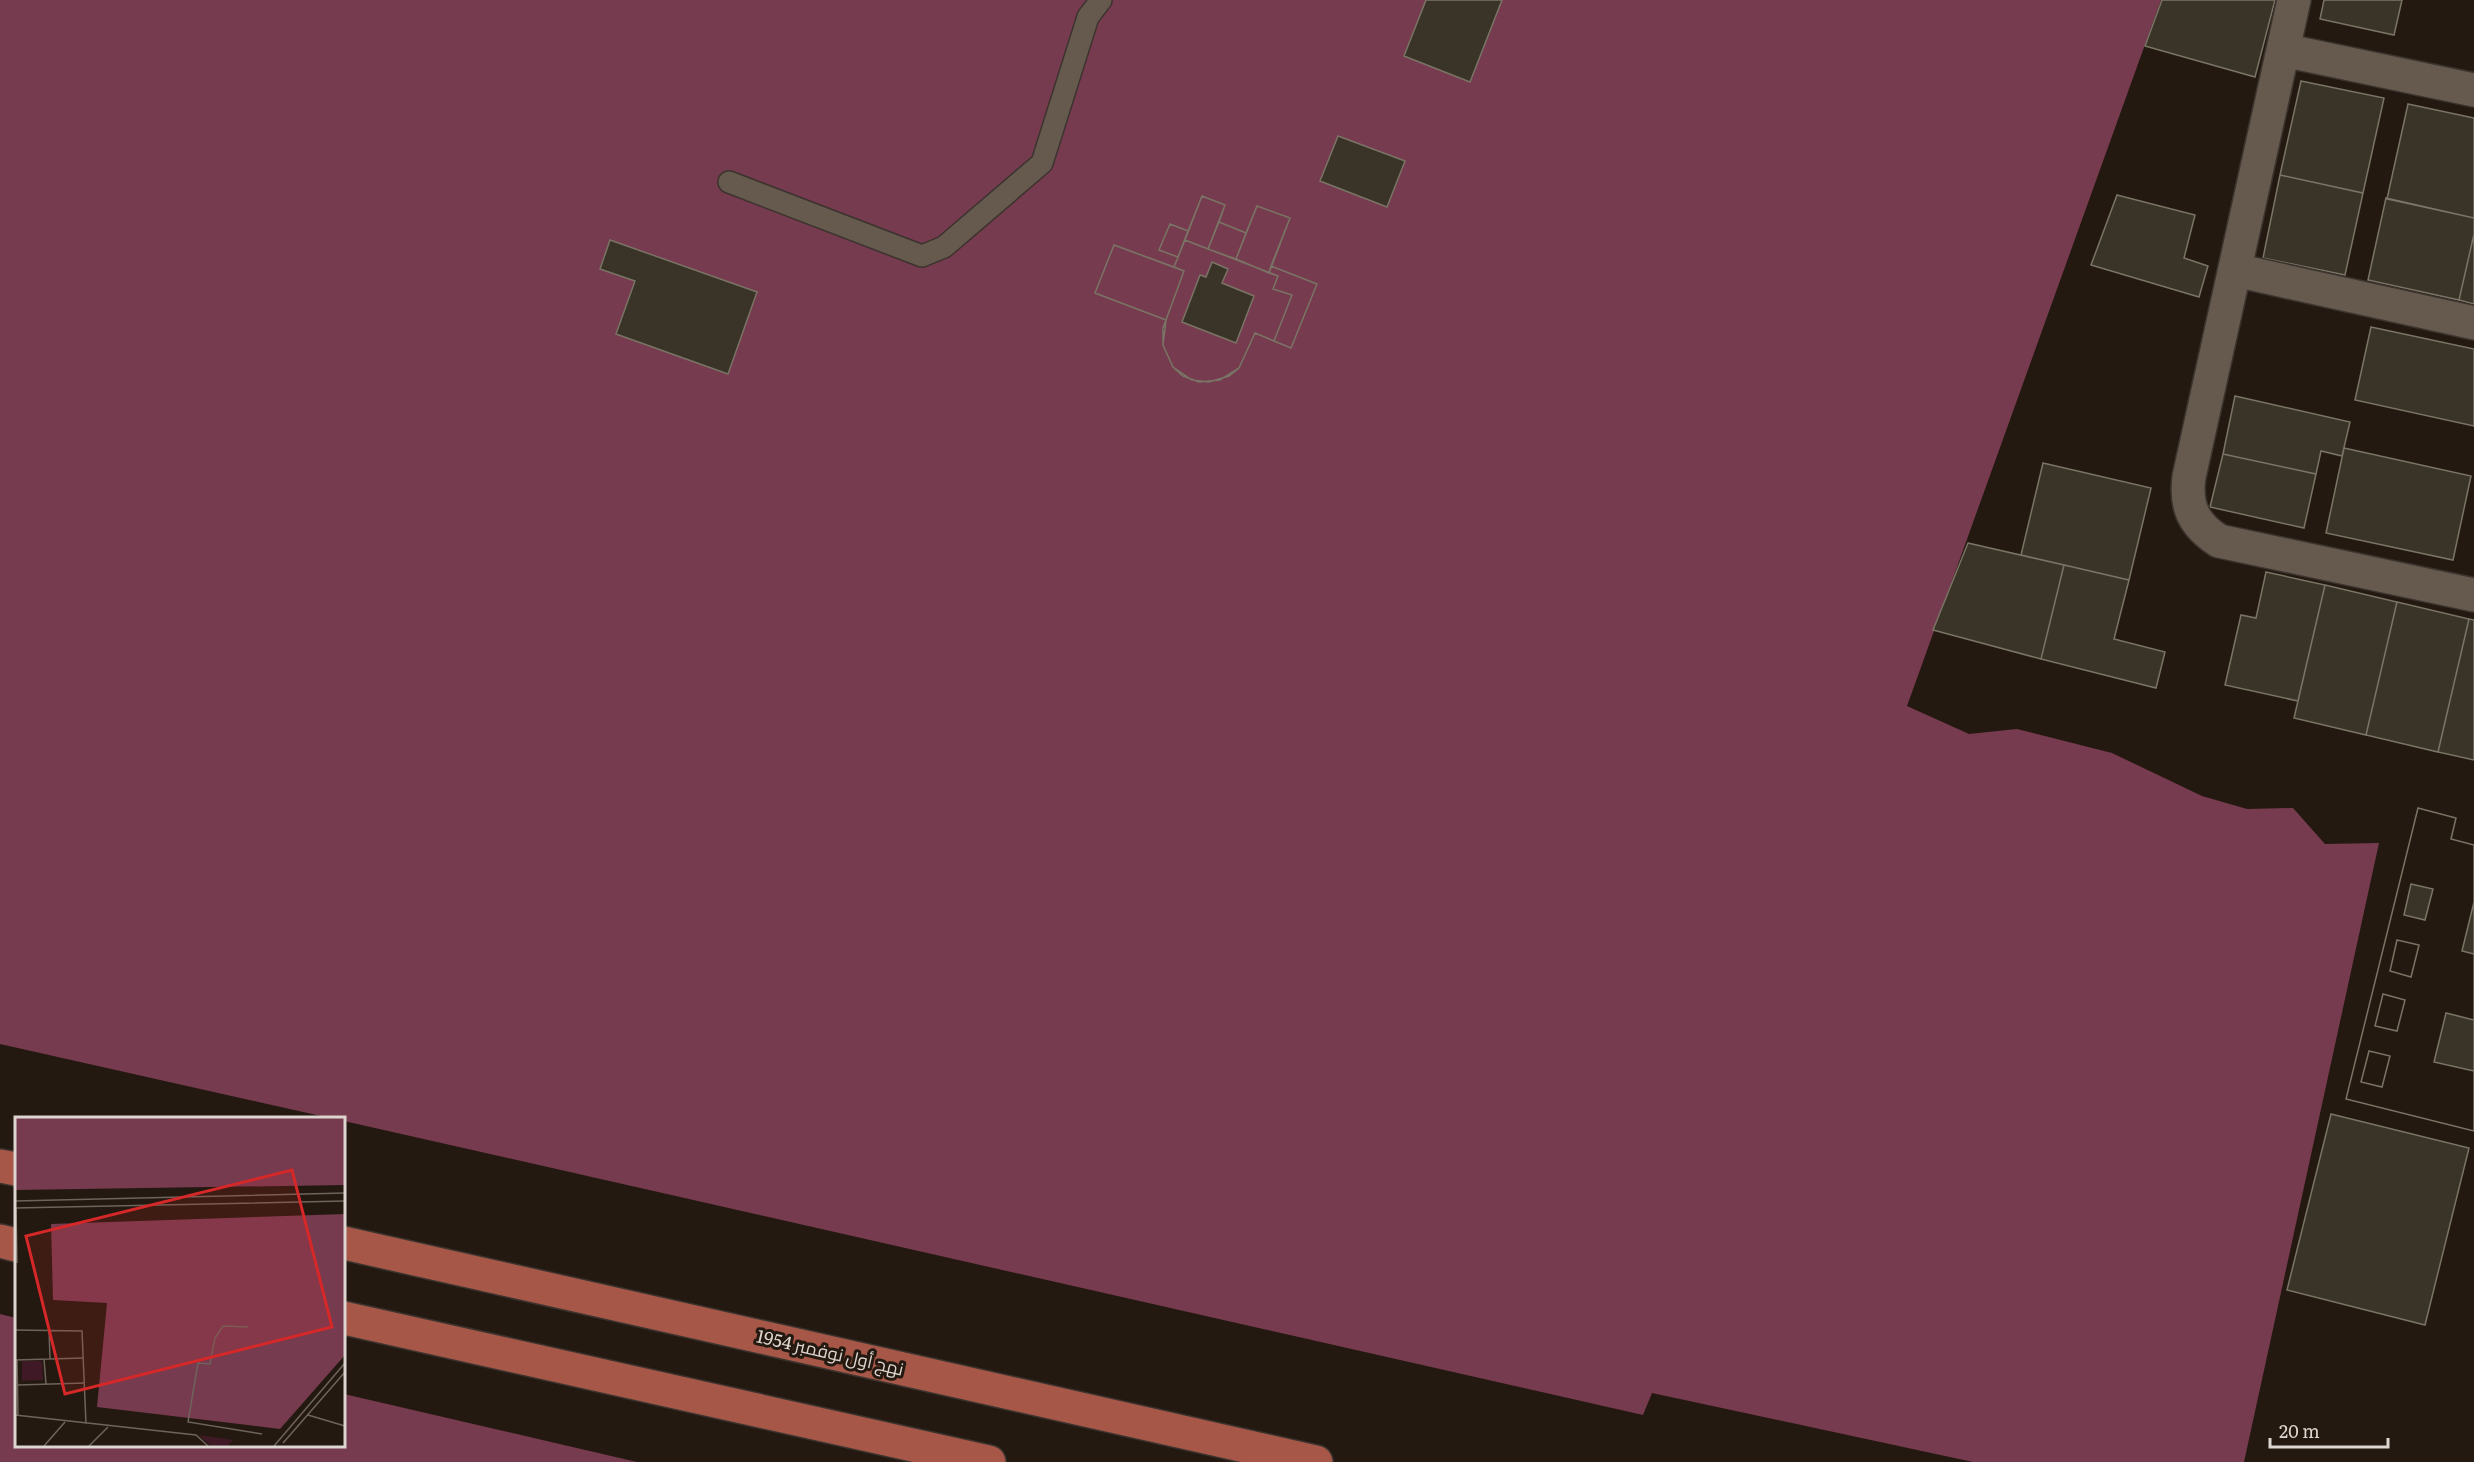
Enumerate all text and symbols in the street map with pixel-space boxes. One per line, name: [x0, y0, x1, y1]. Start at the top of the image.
inset map: [15, 1117, 345, 1447]
street label: نهج أول نوفمبر 1954: [754, 1321, 907, 1382]
scale bar: [2270, 1411, 2388, 1449]
text: 20 m: [2279, 1417, 2320, 1444]

